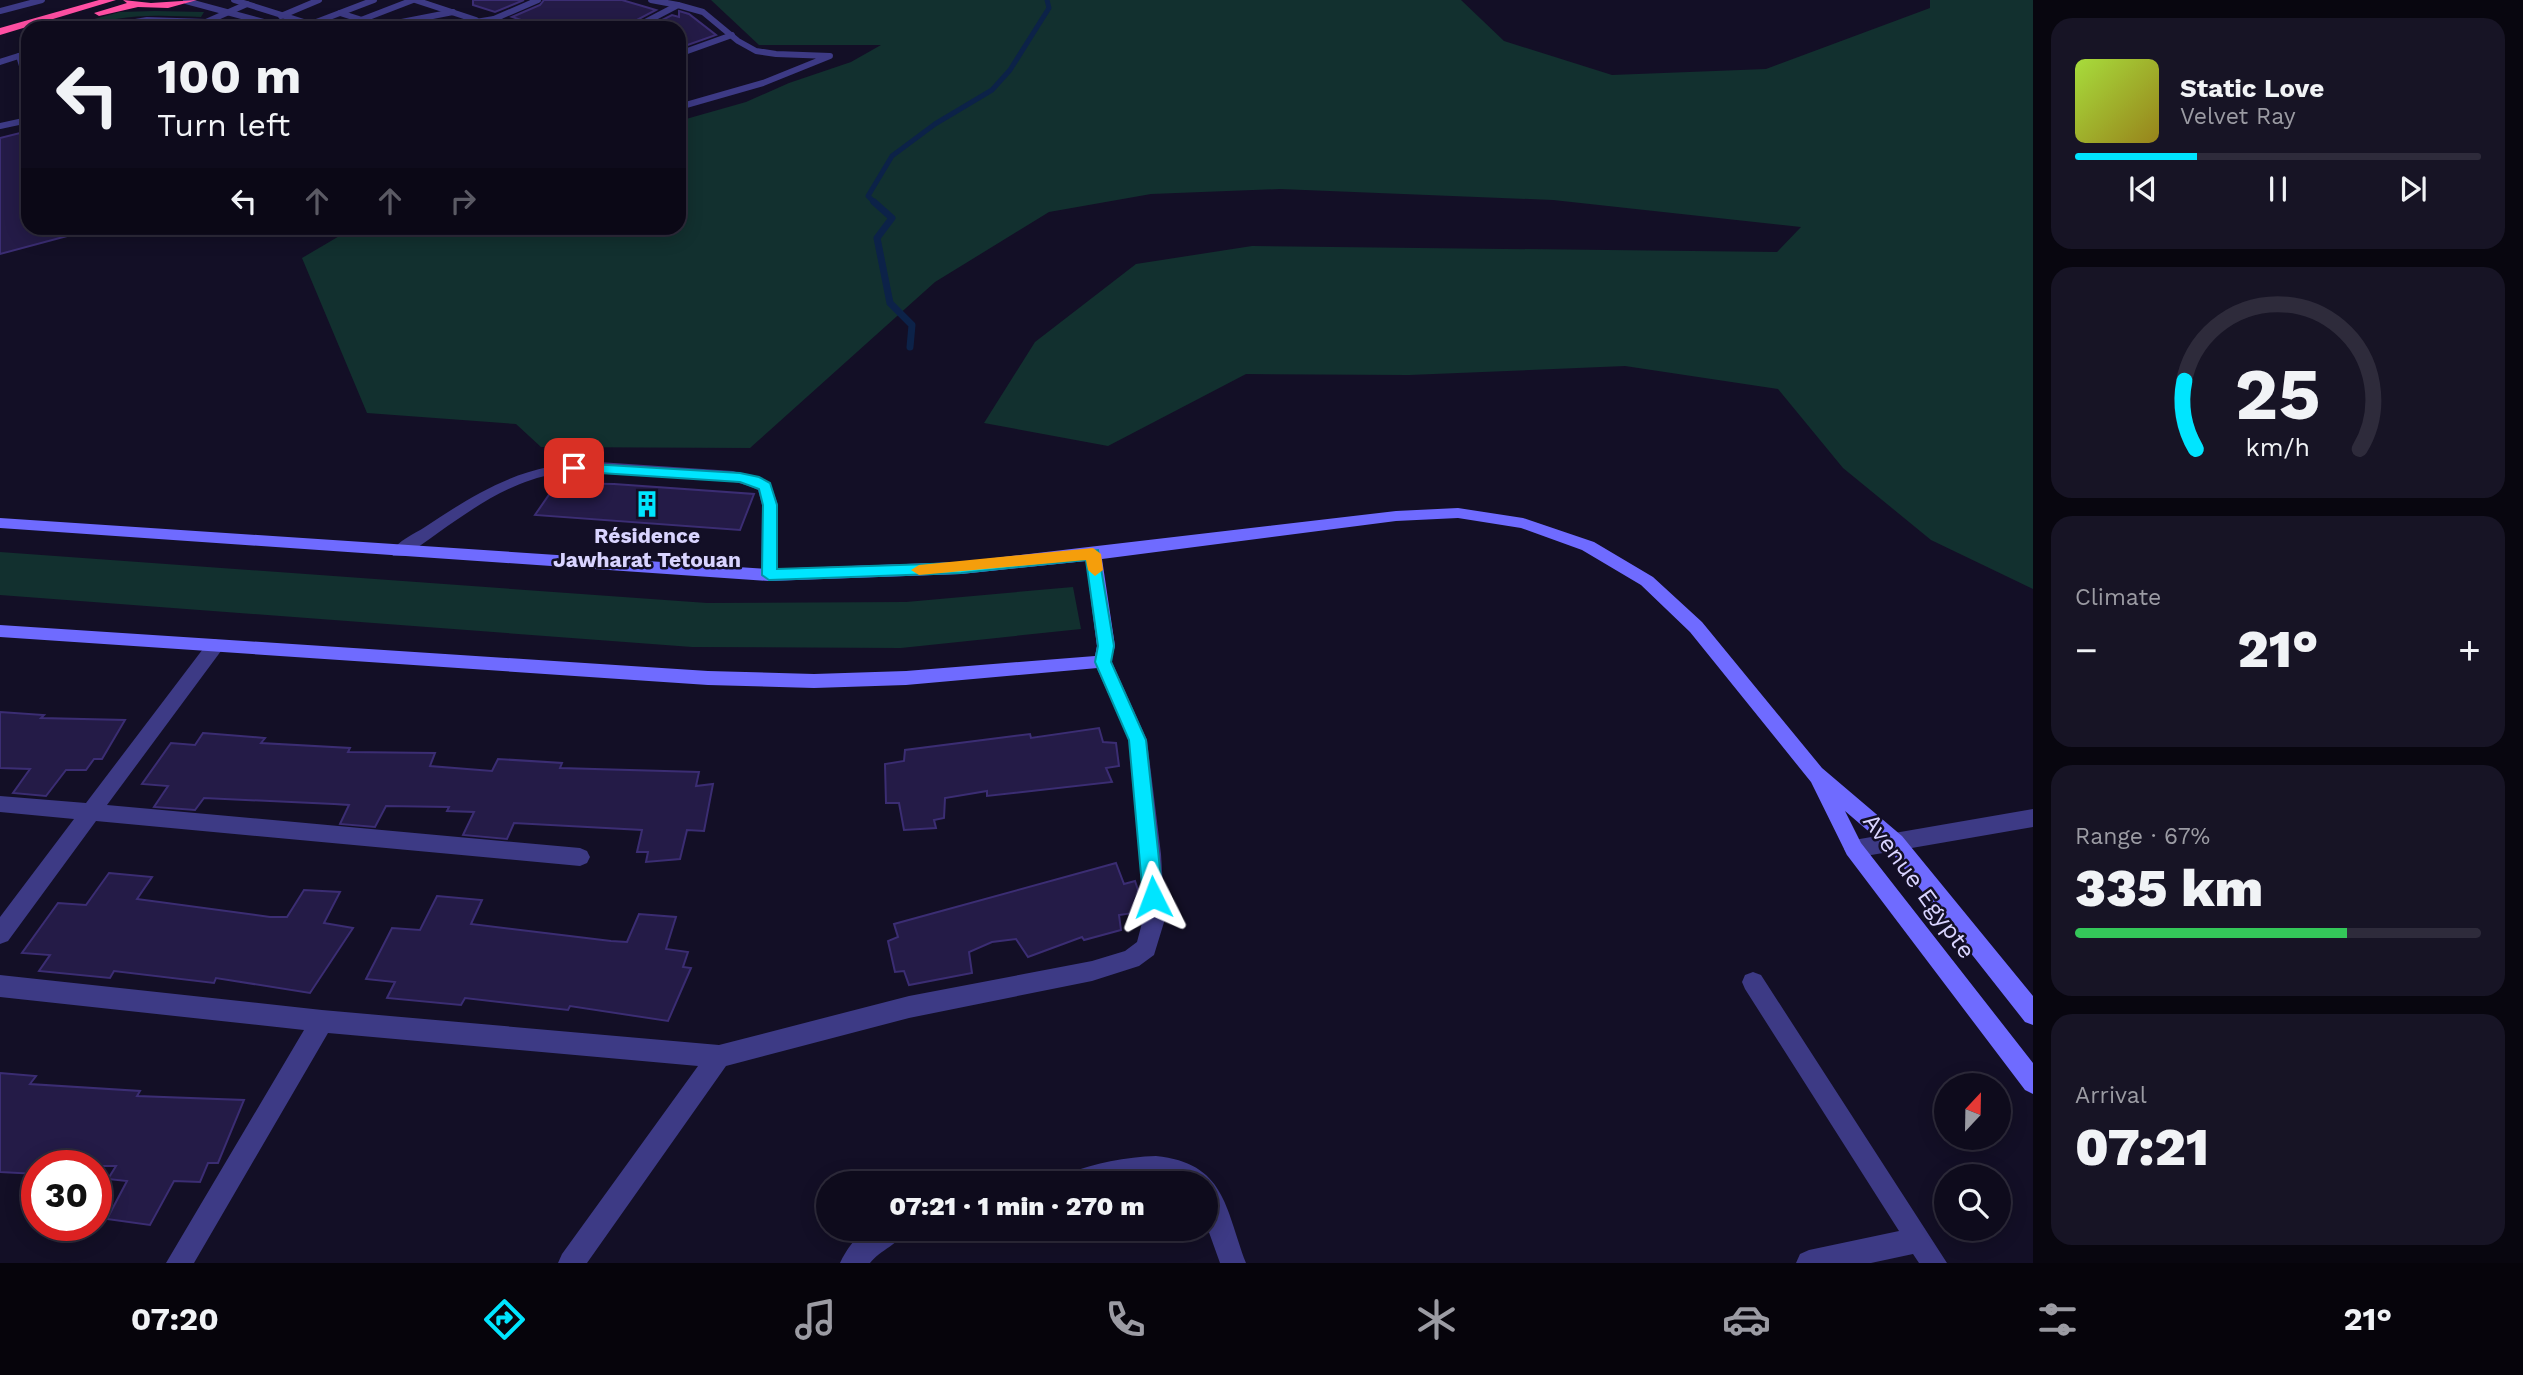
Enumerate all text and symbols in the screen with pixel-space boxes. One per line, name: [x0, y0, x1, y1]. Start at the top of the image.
text: 100 m: [157, 47, 301, 105]
icon: left: [42, 49, 133, 140]
text: Static Love: [2180, 73, 2324, 103]
text: Velvet Ray: [2180, 103, 2296, 130]
text: Turn left: [157, 106, 290, 144]
icon: previous: [2124, 170, 2162, 208]
icon: pause: [2259, 170, 2297, 208]
icon: next: [2394, 170, 2432, 208]
icon: left: [225, 182, 263, 220]
icon: ahead: [298, 182, 336, 220]
icon: ahead: [371, 182, 409, 220]
icon: right: [444, 182, 482, 220]
text: 25: [2235, 351, 2321, 437]
text: km/h: [2246, 432, 2310, 461]
pin: [544, 438, 604, 498]
icon: arrive: [555, 449, 593, 487]
building icon: Résidence Jawharat Tetouan: [632, 489, 662, 519]
place label: Résidence Jawharat Tetouan: [553, 523, 741, 572]
text: Climate: [2075, 584, 2161, 611]
text: 21°: [2238, 619, 2318, 680]
text: −: [2075, 628, 2098, 672]
text: +: [2458, 628, 2481, 672]
street label: Avenue Egypte: [1857, 808, 1981, 964]
text: Range · 67%: [2075, 823, 2210, 850]
text: 335 km: [2075, 858, 2263, 919]
position arrow: [1116, 860, 1190, 934]
north arrow: [1934, 1073, 2011, 1150]
map controls: [1934, 1073, 2011, 1241]
text: Arrival: [2075, 1082, 2147, 1109]
text: 07:21: [2075, 1117, 2209, 1178]
speed limit sign: 30: [21, 1150, 112, 1241]
button: search: [1934, 1164, 2011, 1241]
text: 07:21 · 1 min · 270 m: [889, 1191, 1145, 1221]
icon: directions: [480, 1295, 529, 1344]
icon: music: [791, 1295, 840, 1344]
icon: phone: [1101, 1295, 1150, 1344]
icon: climate: [1412, 1295, 1461, 1344]
icon: car: [1722, 1295, 1771, 1344]
icon: filters: [2033, 1295, 2082, 1344]
text: 07:20: [131, 1300, 219, 1338]
text: 21°: [2344, 1300, 2392, 1338]

